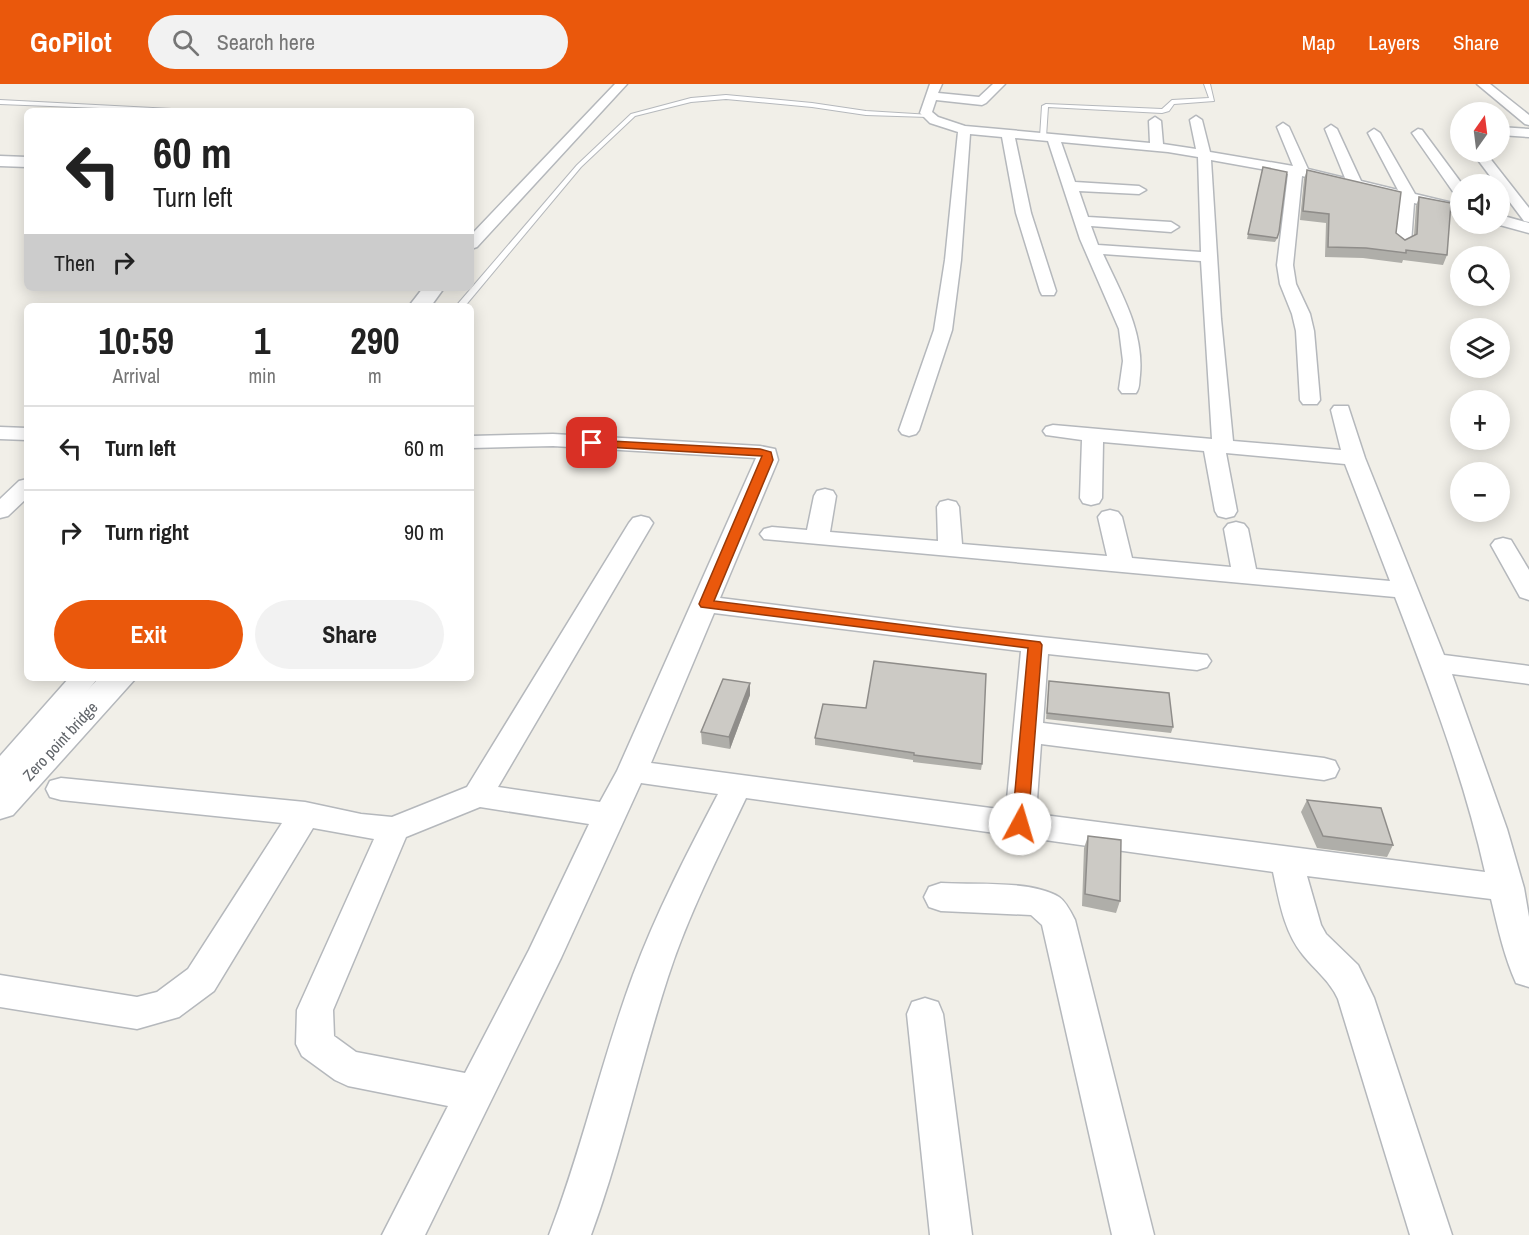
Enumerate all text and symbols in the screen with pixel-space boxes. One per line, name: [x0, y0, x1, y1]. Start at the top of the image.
search box: [148, 15, 568, 69]
text: GoPilot: [30, 23, 112, 61]
icon: search: [169, 26, 202, 59]
text: Search here: [217, 27, 315, 57]
text: Map: [1302, 28, 1335, 57]
text: Layers: [1368, 28, 1420, 57]
text: Share: [1453, 28, 1499, 57]
north arrow: [1450, 102, 1510, 162]
map controls: [1450, 102, 1510, 522]
text: 60 m: [153, 125, 232, 181]
icon: left: [54, 132, 132, 210]
button: sound: [1450, 174, 1510, 234]
text: Turn left: [153, 179, 232, 215]
icon: right: [107, 246, 140, 279]
button: search: [1450, 246, 1510, 306]
text: Then: [54, 248, 95, 278]
text: 10:59: [98, 317, 174, 365]
text: 1: [254, 317, 270, 365]
text: 290: [350, 317, 400, 365]
button: layers: [1450, 318, 1510, 378]
text: Arrival: [113, 362, 160, 389]
text: min: [248, 362, 276, 389]
text: m: [368, 362, 382, 389]
button: +: [1450, 390, 1510, 450]
pin: [566, 417, 617, 468]
icon: arrive: [575, 426, 608, 459]
icon: left: [54, 432, 87, 465]
text: Turn left: [105, 433, 176, 463]
text: 60 m: [404, 433, 444, 463]
button: −: [1450, 462, 1510, 522]
icon: right: [54, 516, 87, 549]
text: Turn right: [105, 517, 189, 547]
text: 90 m: [404, 517, 444, 547]
button: Exit: [54, 600, 243, 669]
button: Share: [255, 600, 444, 669]
street label: Zero point bridge: [18, 697, 102, 785]
position arrow: [988, 792, 1052, 856]

